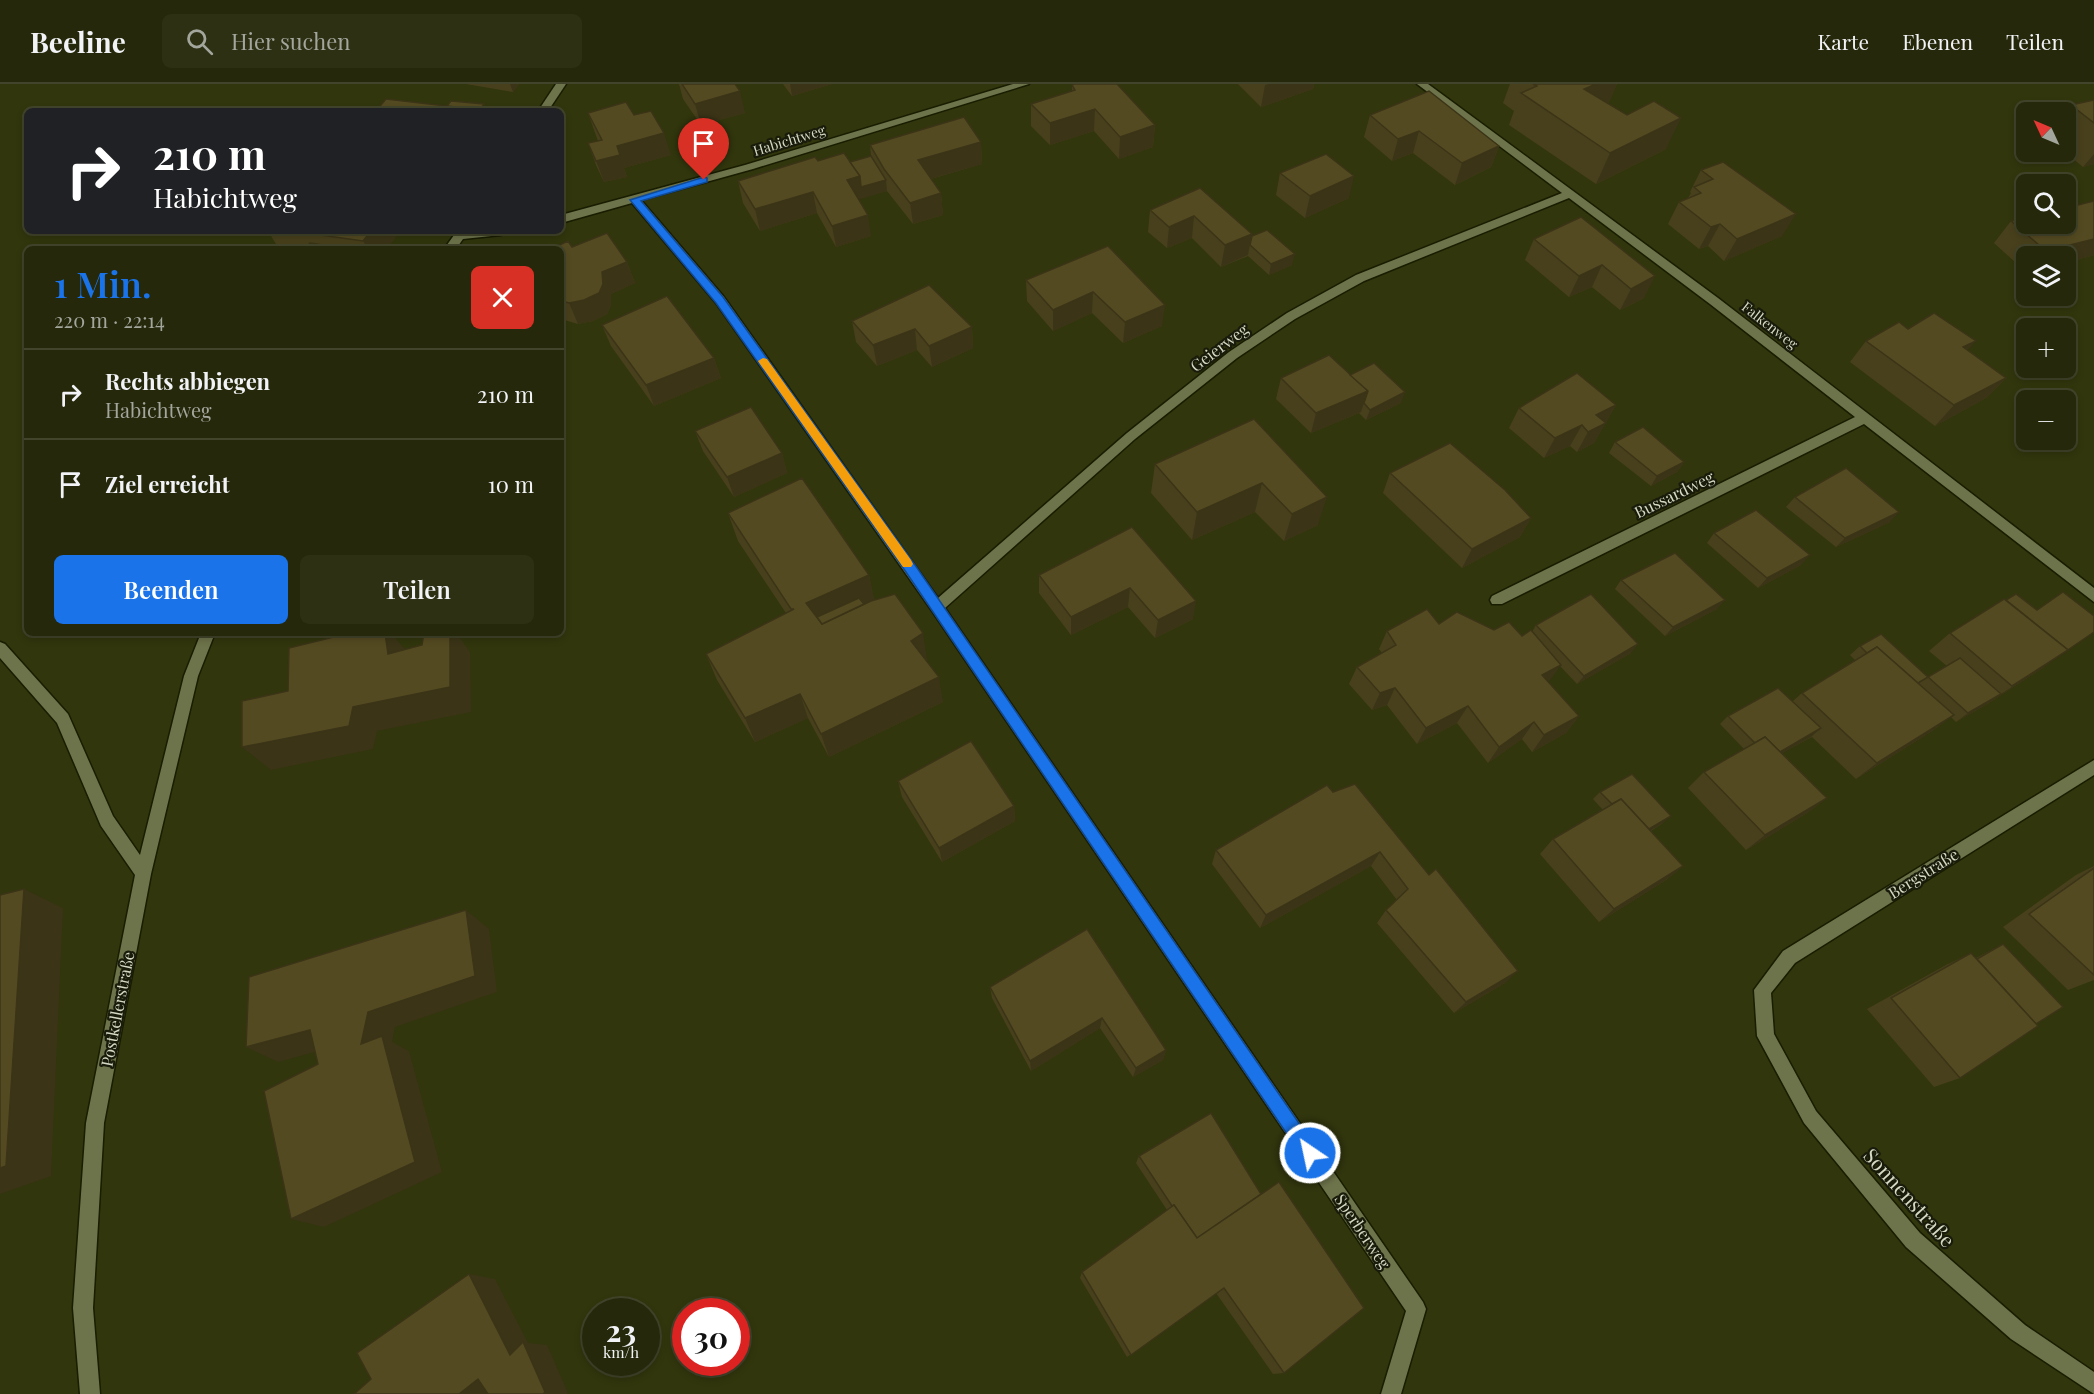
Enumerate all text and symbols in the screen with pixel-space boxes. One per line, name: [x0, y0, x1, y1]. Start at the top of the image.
search box: [162, 14, 582, 68]
text: Beeline: [30, 23, 126, 60]
icon: search: [183, 25, 216, 58]
text: Hier suchen: [231, 26, 350, 56]
text: Karte: [1818, 27, 1869, 55]
text: Ebenen: [1902, 27, 1973, 55]
text: Teilen: [2006, 27, 2064, 55]
north arrow: [2016, 102, 2076, 162]
map controls: [2016, 102, 2076, 450]
pin: [678, 118, 729, 180]
street label: Habichtweg: [751, 120, 828, 160]
text: 210 m: [153, 125, 266, 181]
icon: arrive: [687, 127, 720, 160]
icon: right: [54, 132, 132, 210]
button: search: [2016, 174, 2076, 234]
text: Habichtweg: [153, 179, 297, 215]
button: layers: [2016, 246, 2076, 306]
text: 1 Min.: [54, 259, 151, 307]
button: close: [471, 266, 534, 329]
street label: Falkenweg: [1738, 297, 1803, 353]
text: 220 m · 22:14: [54, 306, 165, 333]
street label: Geierweg: [1186, 318, 1253, 376]
button: +: [2016, 318, 2076, 378]
text: Rechts abbiegen: [105, 366, 270, 396]
icon: right: [54, 378, 87, 411]
text: 210 m: [477, 379, 534, 409]
button: −: [2016, 390, 2076, 450]
text: Habichtweg: [105, 396, 212, 423]
street label: Bussardweg: [1631, 465, 1718, 522]
icon: arrive: [54, 468, 87, 501]
text: Ziel erreicht: [105, 469, 229, 499]
text: 10 m: [488, 469, 534, 499]
button: Beenden: [54, 555, 288, 624]
button: Teilen: [300, 555, 534, 624]
street label: Bergstraße: [1884, 843, 1962, 903]
street label: Postkellerstraße: [96, 950, 138, 1068]
position arrow: [1278, 1121, 1342, 1185]
street label: Sonnenstraße: [1858, 1142, 1962, 1252]
street label: Sperberweg: [1330, 1190, 1396, 1273]
speed limit sign: 30: [672, 1298, 750, 1376]
text: 23: [606, 1310, 636, 1350]
text: km/h: [603, 1342, 639, 1362]

